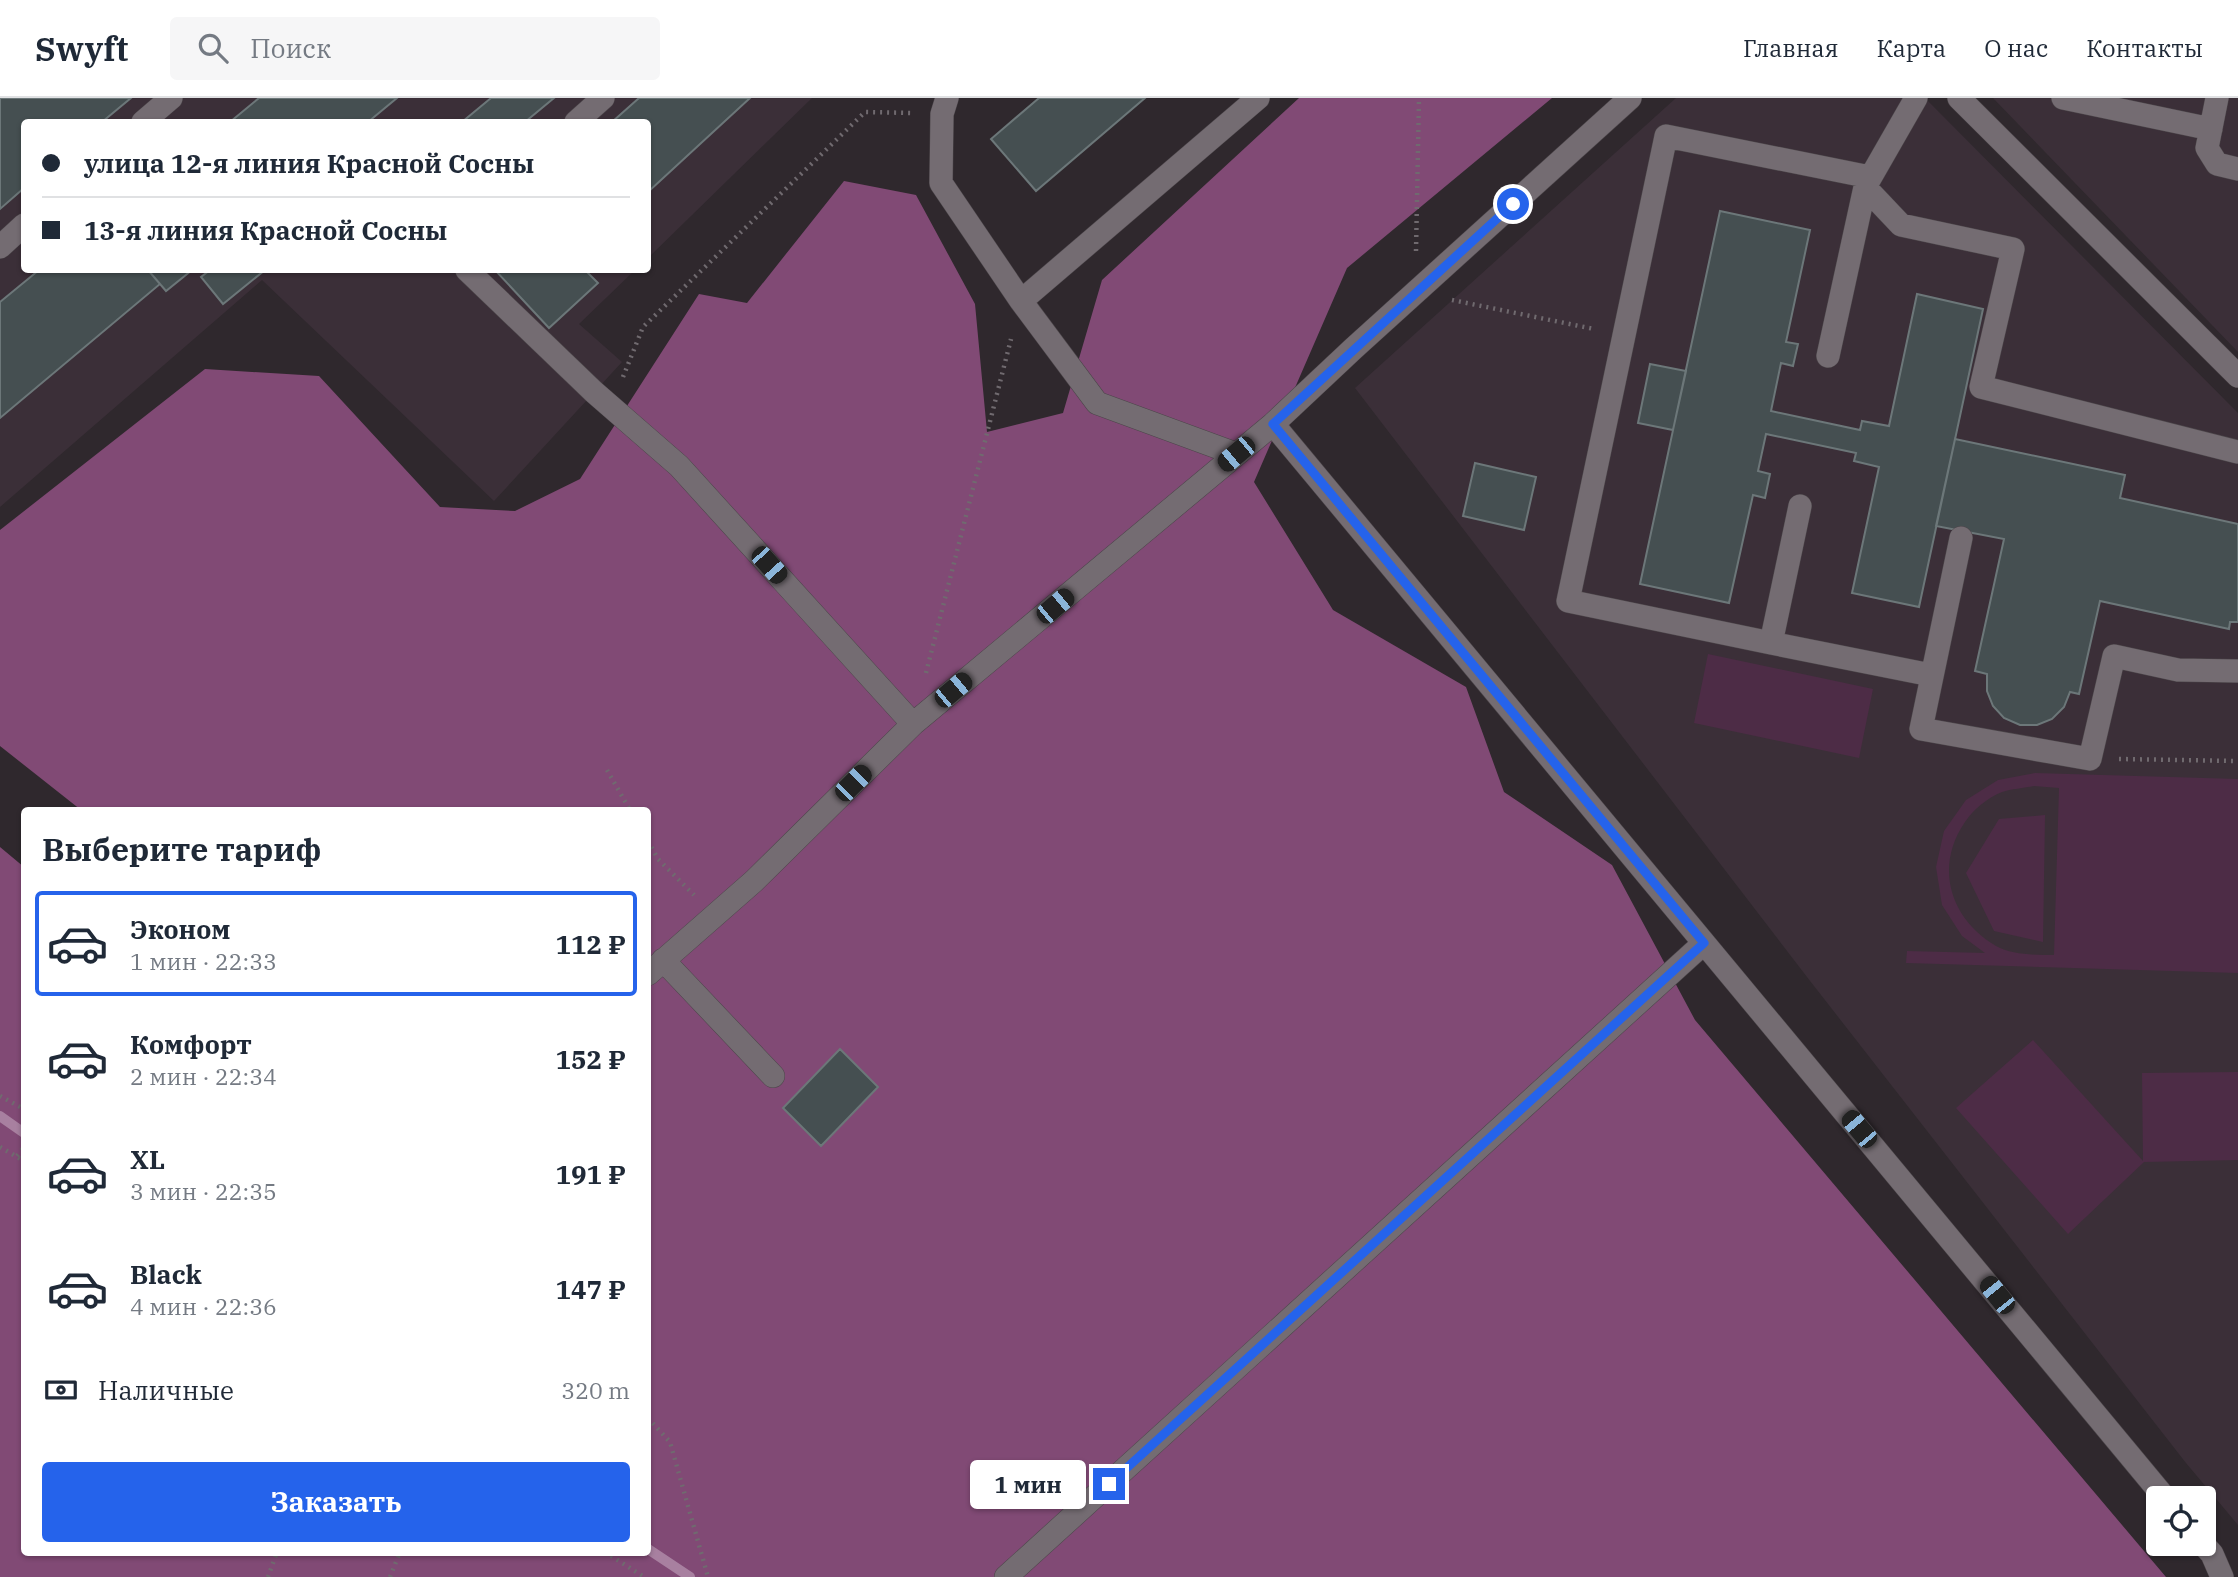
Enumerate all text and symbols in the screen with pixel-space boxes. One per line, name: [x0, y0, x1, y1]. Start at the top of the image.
search box: [170, 17, 660, 80]
text: Swyft: [35, 27, 128, 70]
icon: search: [194, 29, 232, 67]
text: Поиск: [250, 31, 331, 65]
text: Главная: [1743, 32, 1839, 64]
text: Карта: [1877, 32, 1946, 64]
text: О нас: [1984, 32, 2048, 64]
text: Контакты: [2086, 32, 2203, 64]
text: улица 12-я линия Красной Сосны: [84, 146, 534, 180]
route start: [1497, 188, 1529, 220]
text: 13-я линия Красной Сосны: [84, 213, 447, 247]
car: [1214, 432, 1259, 476]
car: [748, 542, 791, 588]
car: [1033, 584, 1078, 628]
car: [931, 668, 976, 712]
car: [831, 761, 876, 805]
text: Выберите тариф: [42, 828, 322, 870]
icon: car: [46, 912, 109, 975]
text: Эконом: [130, 912, 231, 946]
text: 112 ₽: [555, 927, 626, 961]
text: 1 мин · 22:33: [130, 946, 277, 976]
icon: car: [46, 1027, 109, 1090]
text: Комфорт: [130, 1027, 252, 1061]
text: 152 ₽: [555, 1042, 626, 1076]
text: 2 мин · 22:34: [130, 1061, 277, 1091]
car: [1838, 1106, 1881, 1152]
icon: car: [46, 1142, 109, 1205]
text: XL: [130, 1142, 165, 1176]
text: 191 ₽: [555, 1157, 626, 1191]
text: 3 мин · 22:35: [130, 1176, 277, 1206]
icon: car: [46, 1257, 109, 1320]
text: Black: [130, 1257, 202, 1291]
text: 147 ₽: [555, 1272, 626, 1306]
car: [1976, 1272, 2019, 1318]
text: 4 мин · 22:36: [130, 1291, 277, 1321]
icon: cash: [42, 1371, 80, 1409]
text: Наличные: [98, 1373, 234, 1407]
text: 320 m: [561, 1375, 630, 1405]
callout: 1 мин: [969, 1460, 1084, 1508]
button: Заказать: [42, 1462, 630, 1542]
route end: [1093, 1468, 1125, 1500]
text: 1 мин: [994, 1469, 1062, 1499]
map controls: [2146, 1486, 2216, 1556]
button: locate: [2146, 1486, 2216, 1556]

